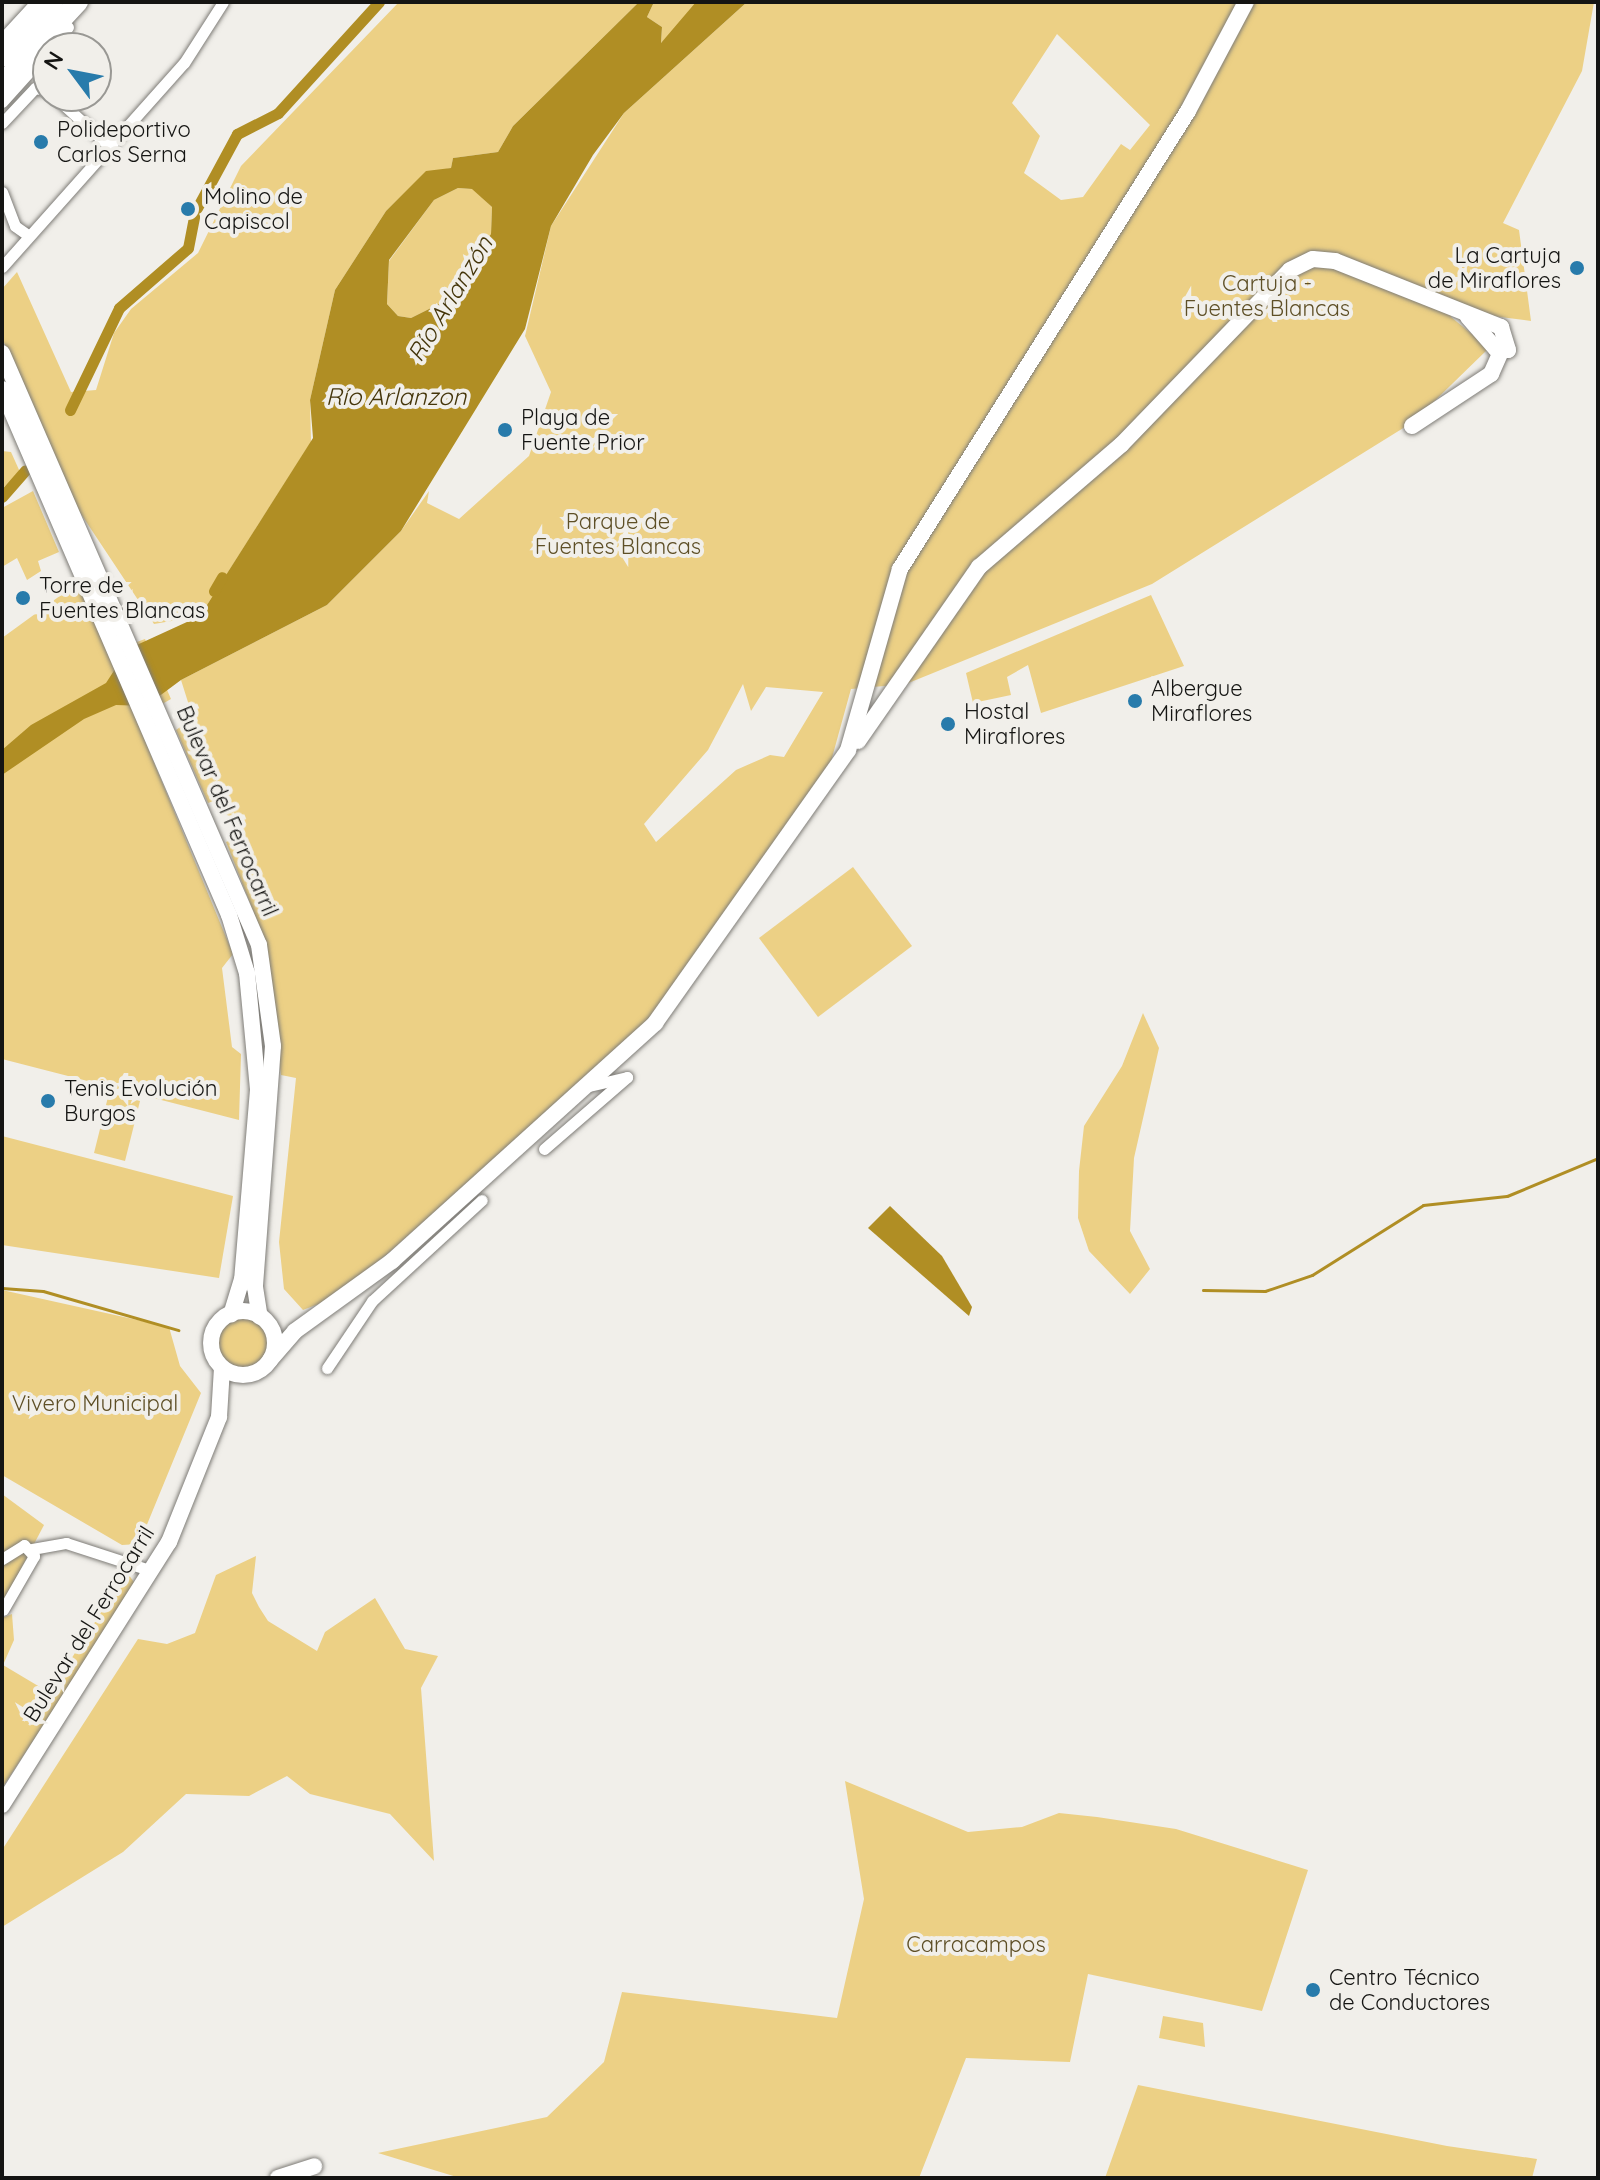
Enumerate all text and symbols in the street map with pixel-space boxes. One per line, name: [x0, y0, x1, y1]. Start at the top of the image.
north arrow: [32, 32, 112, 112]
text: N: [37, 46, 69, 75]
place label: Polideportivo Carlos Serna: [57, 116, 191, 168]
marker: Polideportivo Carlos Serna: [32, 133, 50, 151]
place label: Molino de Capiscol: [204, 183, 303, 234]
marker: Molino de Capiscol: [179, 200, 197, 218]
water label: Río Arlanzón: [401, 231, 499, 367]
place label: La Cartuja de Miraflores: [1428, 242, 1561, 294]
marker: La Cartuja de Miraflores: [1568, 259, 1586, 277]
park label: Cartuja - Fuentes Blancas: [1184, 270, 1350, 322]
water label: Río Arlanzon: [326, 383, 466, 411]
place label: Playa de Fuente Prior: [521, 404, 645, 456]
marker: Playa de Fuente Prior: [496, 421, 514, 439]
park label: Parque de Fuentes Blancas: [535, 508, 701, 560]
place label: Torre de Fuentes Blancas: [39, 572, 205, 624]
marker: Torre de Fuentes Blancas: [14, 589, 32, 607]
place label: Albergue Miraflores: [1151, 675, 1252, 726]
marker: Albergue Miraflores: [1126, 692, 1144, 710]
place label: Hostal Miraflores: [964, 698, 1065, 750]
street label: Bulevar del Ferrocarril: [171, 702, 283, 920]
marker: Hostal Miraflores: [939, 715, 957, 733]
place label: Tenis Evolución Burgos: [64, 1075, 217, 1126]
marker: Tenis Evolución Burgos: [39, 1092, 57, 1110]
park label: Vivero Municipal: [12, 1391, 178, 1417]
street label: Bulevar del Ferrocarril: [18, 1521, 160, 1727]
park label: Carracampos: [906, 1932, 1046, 1958]
place label: Centro Técnico de Conductores: [1329, 1964, 1490, 2016]
marker: Centro Técnico de Conductores: [1304, 1981, 1322, 1999]

